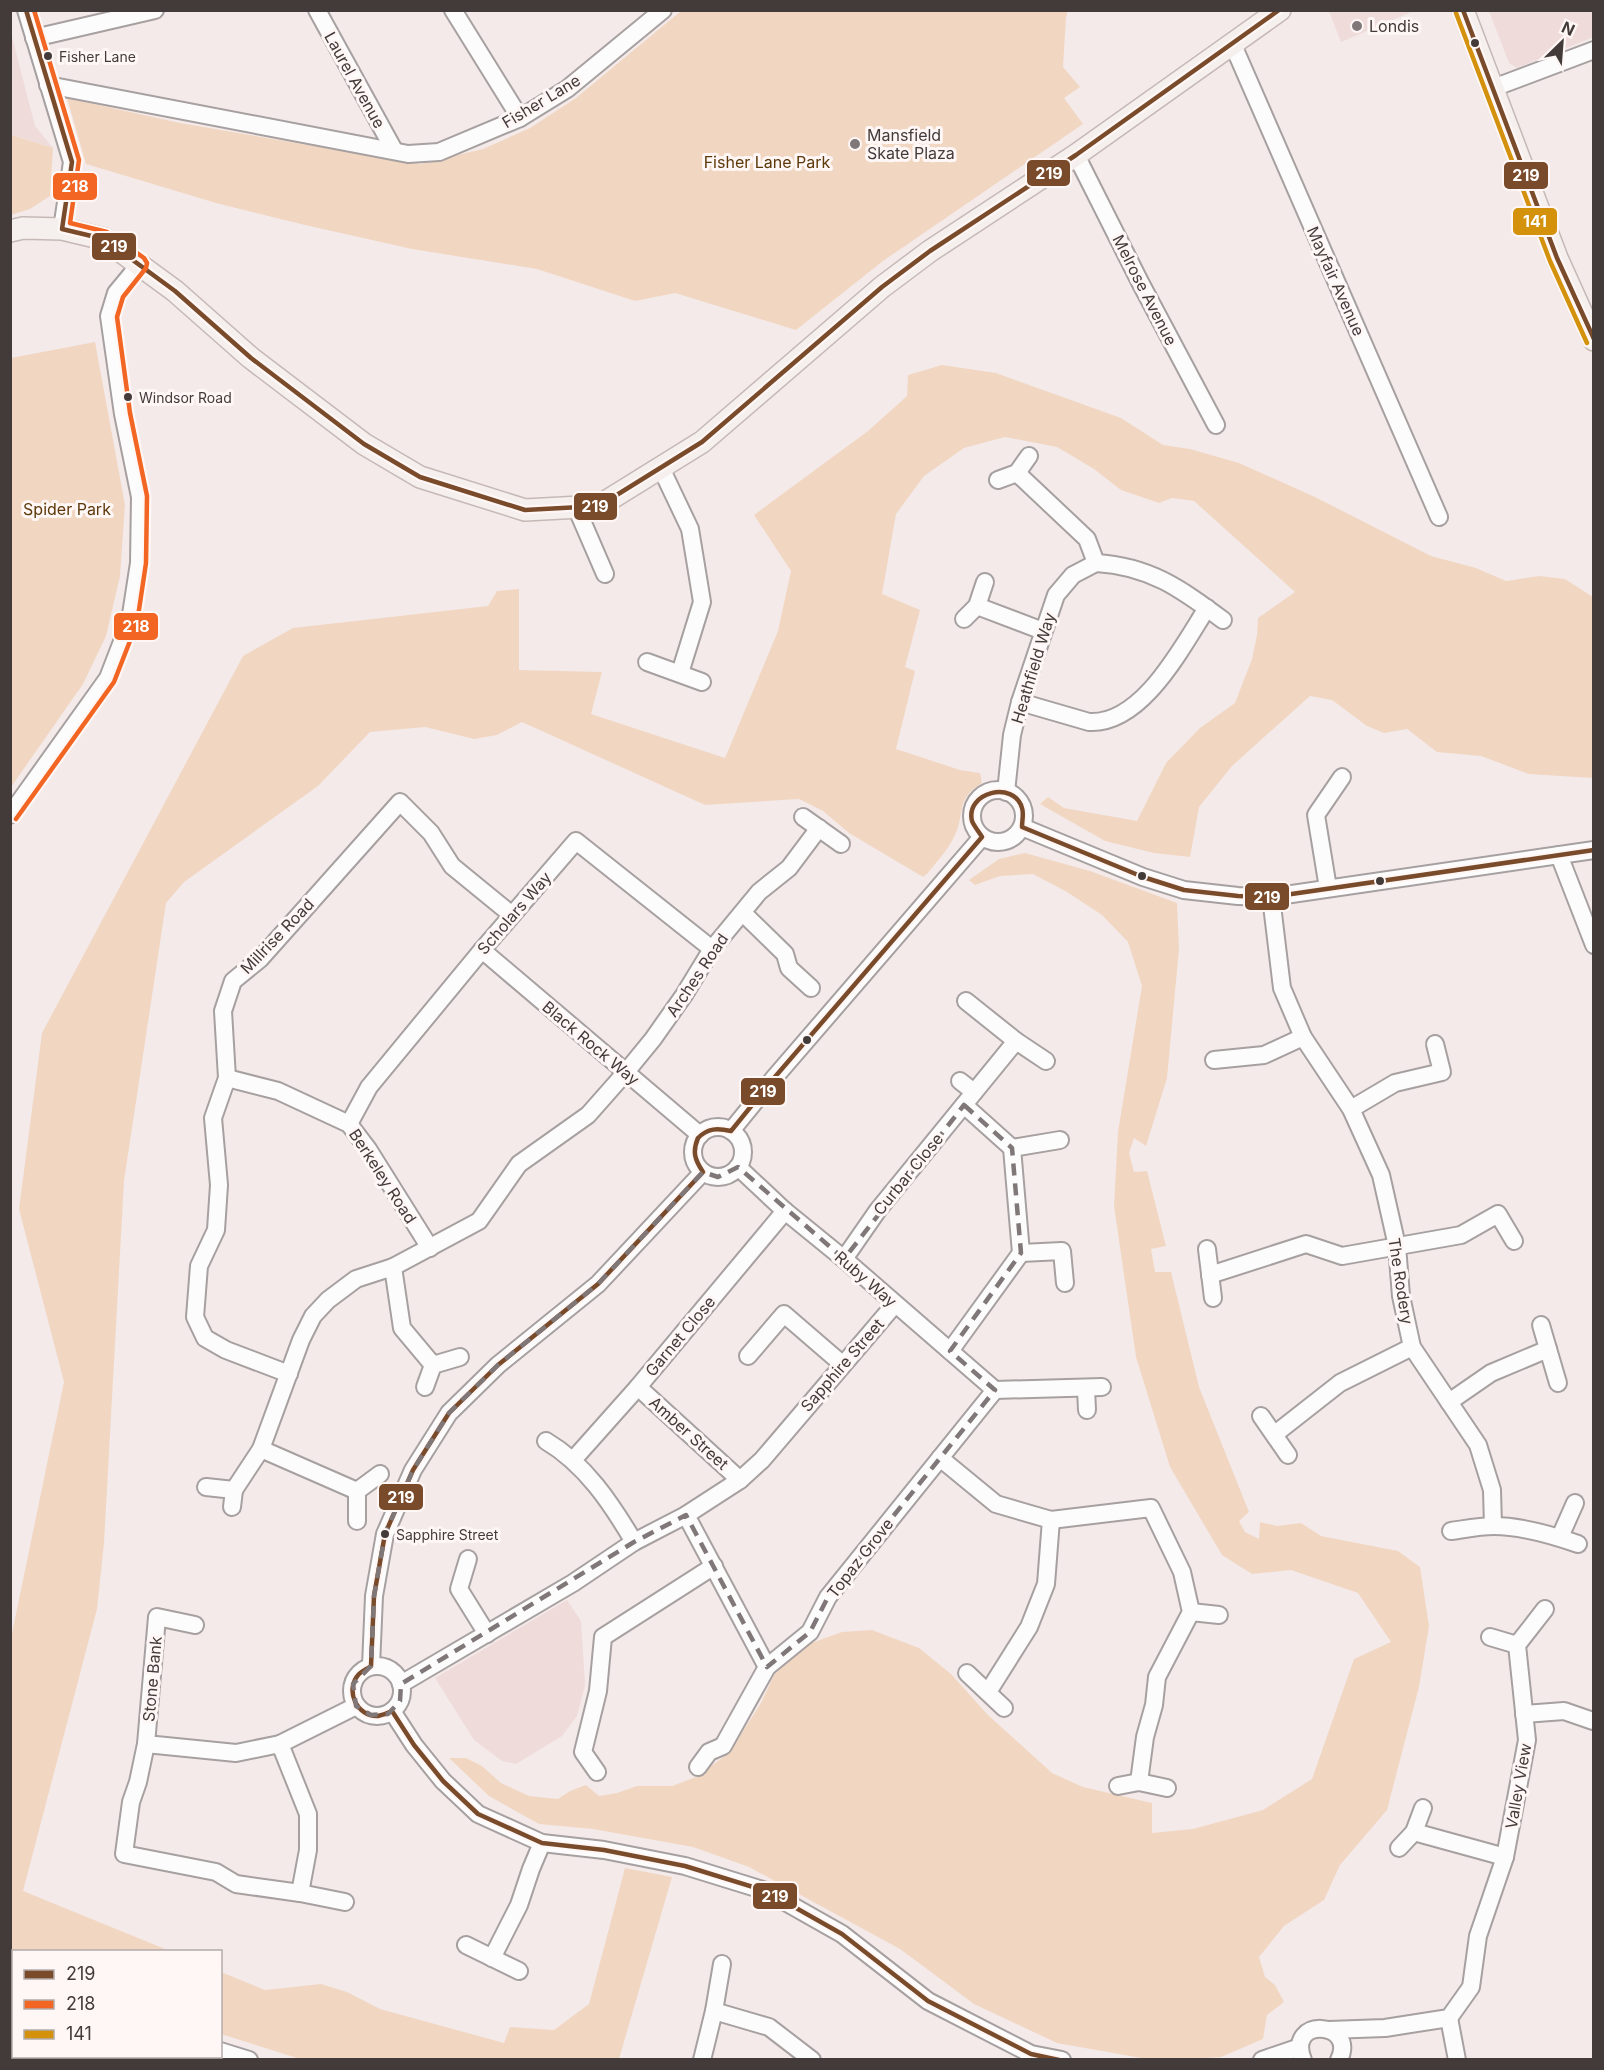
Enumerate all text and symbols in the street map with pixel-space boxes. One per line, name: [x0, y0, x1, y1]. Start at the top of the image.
north arrow: [1532, 12, 1592, 72]
place label: Londis: [1369, 16, 1419, 36]
text: N: [1559, 17, 1578, 40]
marker: Londis: [1350, 19, 1364, 33]
street label: Laurel Avenue: [320, 28, 390, 132]
unlabelled marker: [1469, 37, 1481, 49]
place label: Fisher Lane: [59, 48, 136, 65]
marker: Fisher Lane: [42, 50, 54, 62]
street label: Fisher Lane: [498, 70, 584, 132]
place label: Mansfield Skate Plaza: [867, 125, 955, 163]
marker: Mansfield Skate Plaza: [848, 137, 862, 151]
park label: Fisher Lane Park: [704, 152, 831, 172]
line badge: 219: [1026, 159, 1071, 187]
line badge: 219: [1503, 161, 1549, 190]
text: 219: [1035, 163, 1063, 183]
text: 219: [1512, 165, 1540, 185]
line badge: 218: [52, 172, 98, 201]
text: 218: [61, 176, 89, 196]
line badge: 141: [1512, 207, 1558, 236]
text: 141: [1523, 211, 1547, 231]
street label: Mayfair Avenue: [1303, 223, 1369, 339]
street label: Melrose Avenue: [1109, 231, 1181, 349]
line badge: 219: [91, 232, 137, 261]
text: 219: [100, 236, 128, 256]
place label: Windsor Road: [139, 389, 232, 406]
marker: Windsor Road: [122, 391, 134, 403]
line badge: 219: [573, 492, 618, 521]
text: 219: [581, 496, 609, 516]
park label: Spider Park: [23, 499, 111, 519]
street label: Heathfield Way: [1007, 610, 1059, 726]
line badge: 218: [113, 612, 159, 641]
text: 218: [122, 616, 150, 636]
street label: Scholars Way: [473, 868, 555, 958]
unlabelled marker: [1136, 870, 1148, 882]
unlabelled marker: [1374, 875, 1386, 887]
line badge: 219: [1244, 882, 1290, 911]
text: 219: [1253, 887, 1281, 907]
street label: Millrise Road: [236, 894, 318, 978]
street label: Arches Road: [662, 930, 732, 1020]
street label: Black Rock Way: [538, 997, 644, 1089]
unlabelled marker: [801, 1034, 813, 1046]
line badge: 219: [740, 1077, 786, 1106]
text: 219: [749, 1081, 777, 1101]
street label: Berkeley Road: [345, 1125, 421, 1227]
street label: Curbar Close: [869, 1129, 947, 1219]
street label: The Rodery: [1384, 1236, 1418, 1326]
street label: Ruby Way: [831, 1247, 901, 1311]
street label: Garnet Close: [641, 1292, 719, 1380]
street label: Sapphire Street: [796, 1314, 888, 1416]
street label: Amber Street: [645, 1392, 733, 1474]
line badge: 219: [378, 1483, 424, 1511]
text: 219: [387, 1487, 415, 1507]
street label: Topaz Grove: [823, 1514, 897, 1602]
place label: Sapphire Street: [396, 1526, 499, 1543]
marker: Sapphire Street: [379, 1528, 391, 1540]
street label: Stone Bank: [138, 1635, 166, 1723]
street label: Valley View: [1501, 1742, 1535, 1830]
line badge: 219: [752, 1882, 798, 1910]
text: 219: [761, 1886, 789, 1906]
legend: [12, 1950, 222, 2058]
text: 219: [66, 1963, 95, 1984]
text: 218: [66, 1993, 95, 2014]
text: 141: [66, 2023, 92, 2044]

